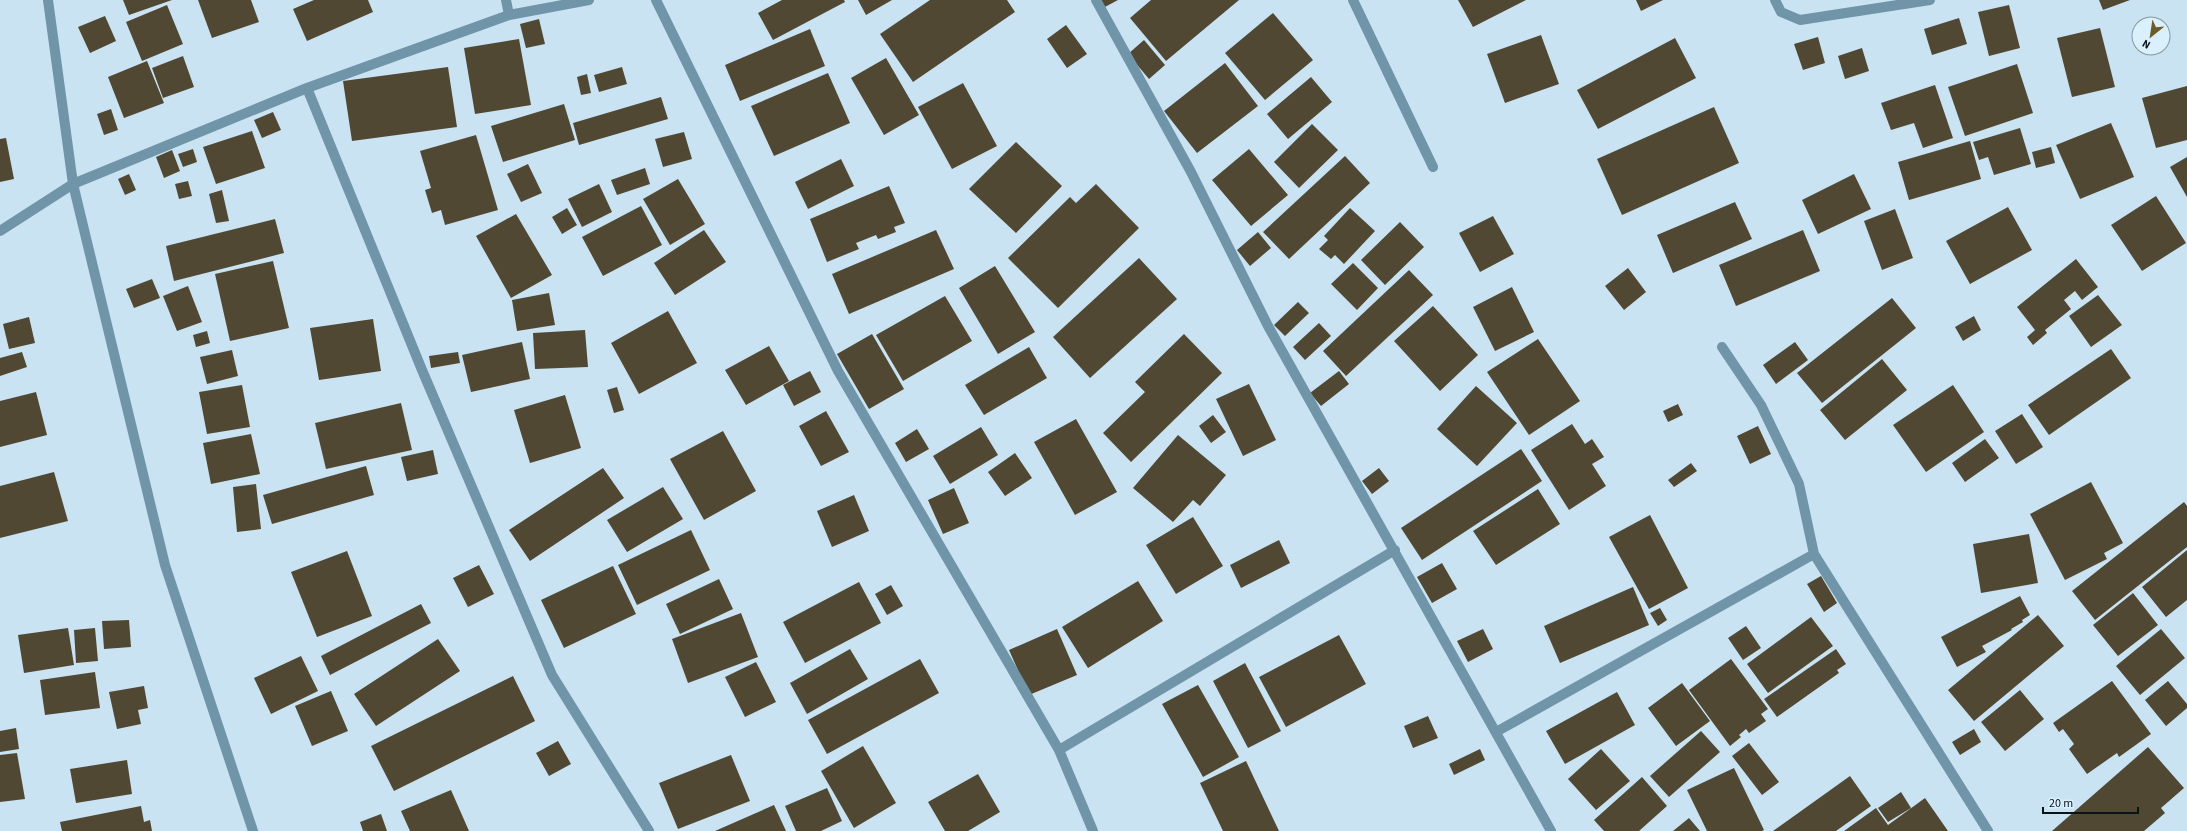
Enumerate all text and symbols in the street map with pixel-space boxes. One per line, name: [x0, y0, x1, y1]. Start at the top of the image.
north arrow: [2131, 16, 2171, 56]
text: N: [2139, 36, 2153, 53]
scale bar: [2043, 789, 2138, 815]
text: 20 m: [2049, 795, 2073, 812]

